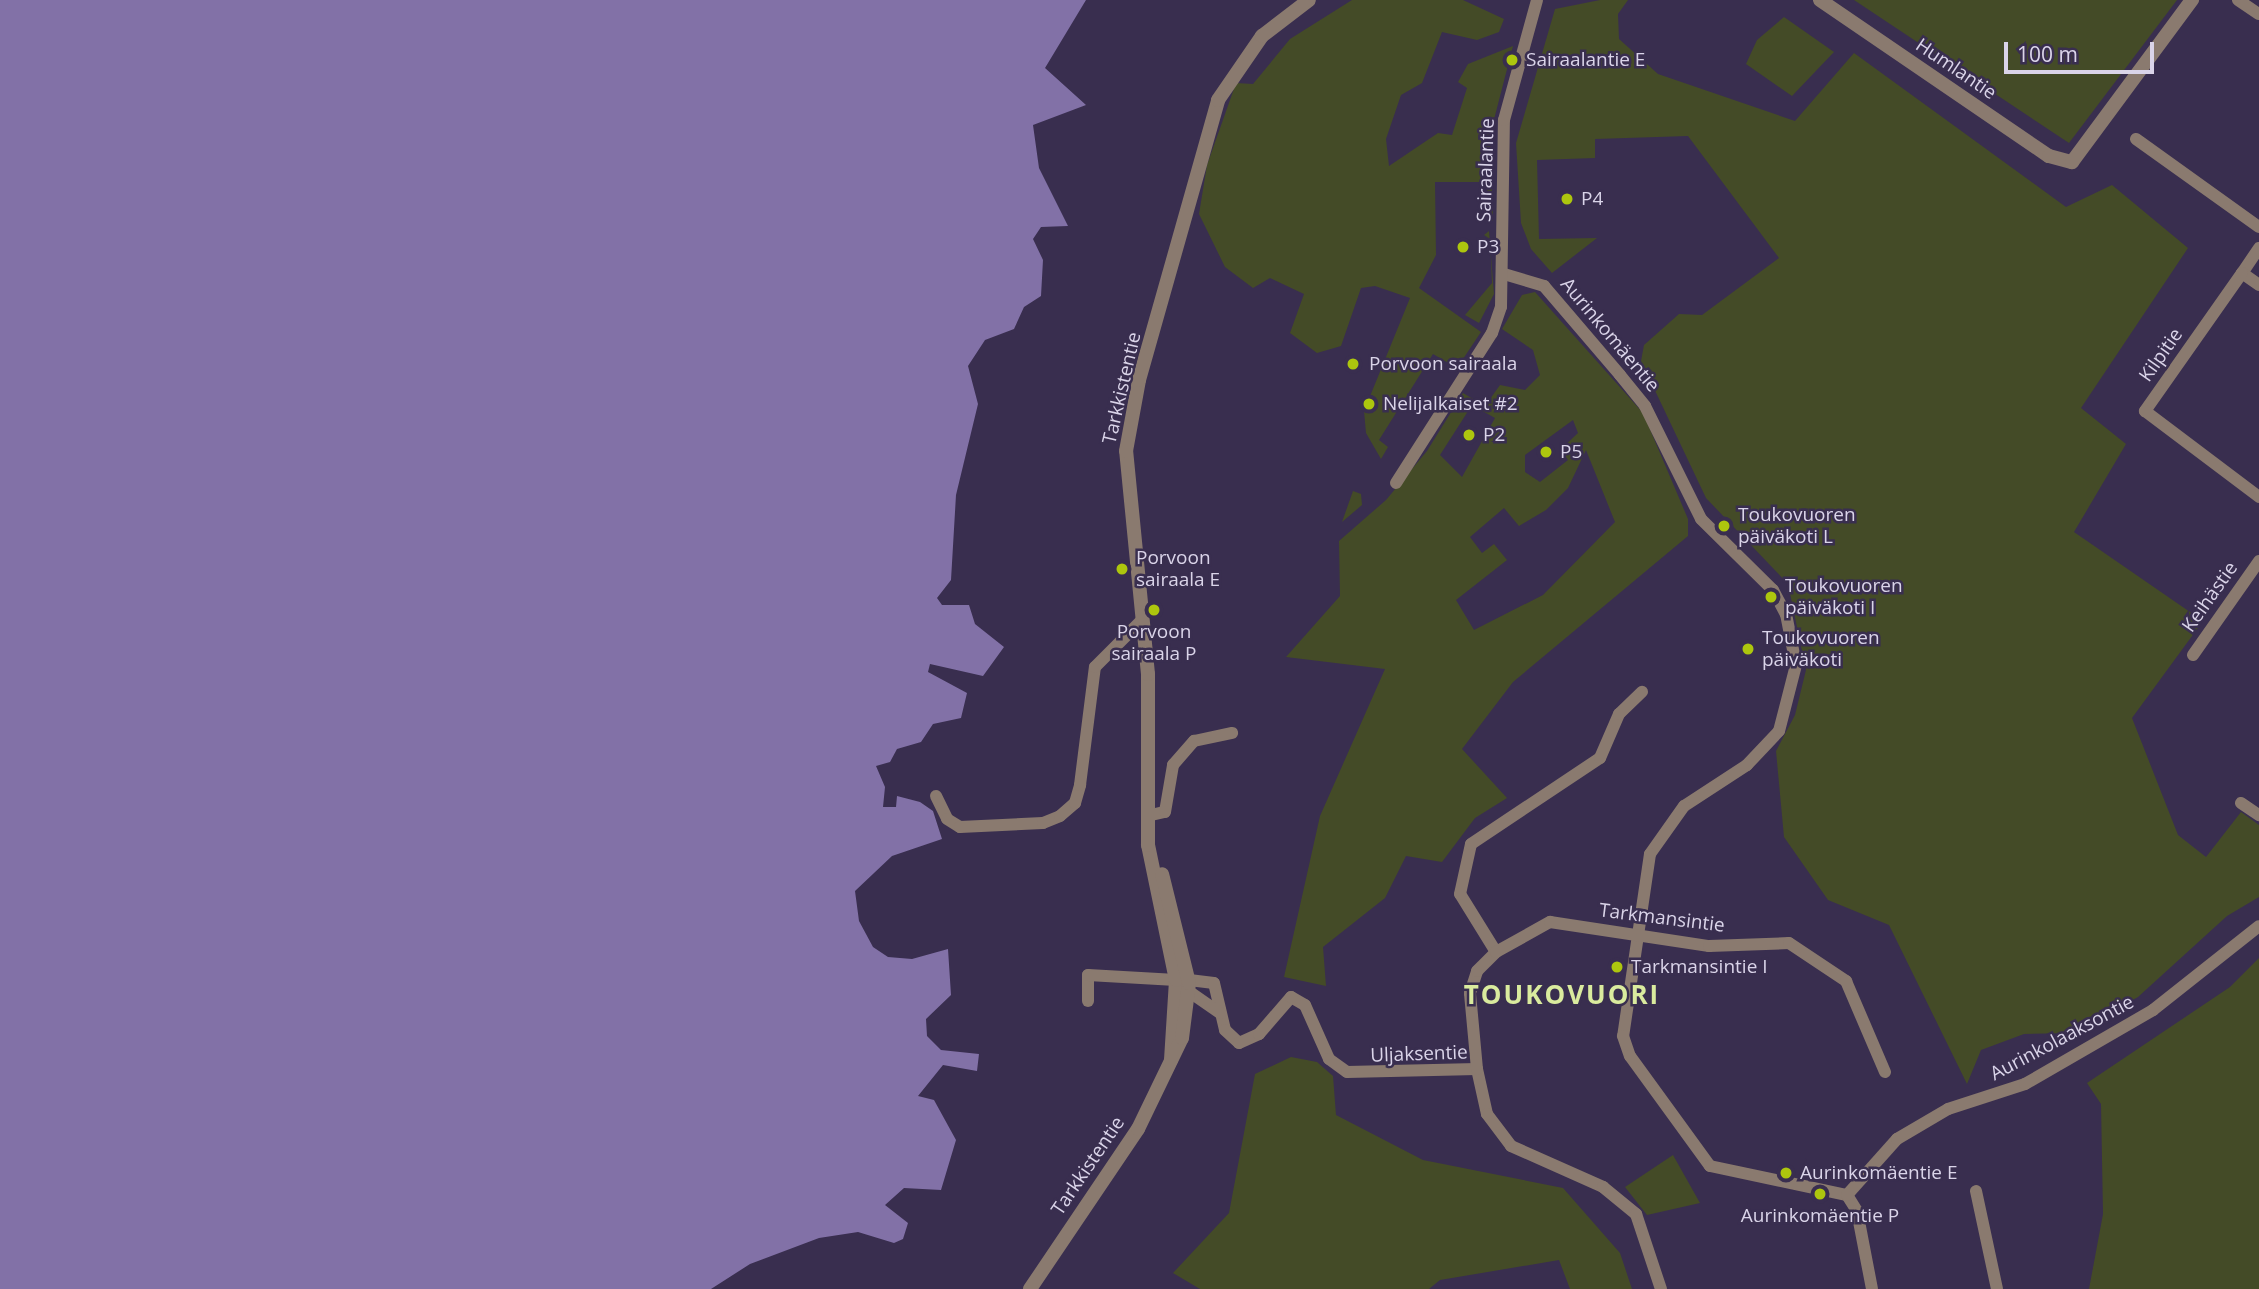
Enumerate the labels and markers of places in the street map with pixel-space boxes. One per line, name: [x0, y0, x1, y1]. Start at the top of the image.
place label: Sairaalantie E: [1526, 49, 1645, 71]
marker: Sairaalantie E: [1504, 52, 1520, 68]
place label: P4: [1581, 188, 1603, 210]
marker: P4: [1559, 191, 1575, 207]
place label: P3: [1477, 236, 1499, 258]
marker: P3: [1455, 239, 1471, 255]
place label: Porvoon sairaala: [1369, 353, 1517, 375]
marker: Porvoon sairaala: [1343, 354, 1363, 374]
place label: Nelijalkaiset #2: [1383, 393, 1518, 415]
marker: Nelijalkaiset #2: [1361, 396, 1377, 412]
place label: P2: [1483, 424, 1505, 446]
marker: P2: [1461, 427, 1477, 443]
place label: P5: [1560, 441, 1582, 463]
marker: P5: [1538, 444, 1554, 460]
place label: Toukovuoren päiväkoti L: [1738, 504, 1856, 548]
marker: Toukovuoren päiväkoti L: [1716, 518, 1732, 534]
place label: Porvoon sairaala E: [1136, 547, 1220, 591]
marker: Porvoon sairaala E: [1114, 561, 1130, 577]
place label: Toukovuoren päiväkoti I: [1785, 575, 1903, 619]
marker: Toukovuoren päiväkoti I: [1763, 589, 1779, 605]
marker: Porvoon sairaala P: [1146, 602, 1162, 618]
place label: Porvoon sairaala P: [1111, 621, 1197, 665]
place label: Toukovuoren päiväkoti: [1762, 627, 1880, 671]
marker: Toukovuoren päiväkoti: [1740, 641, 1756, 657]
place label: Tarkmansintie I: [1631, 956, 1768, 978]
marker: Tarkmansintie I: [1609, 959, 1625, 975]
place label: Aurinkomäentie E: [1800, 1162, 1957, 1184]
marker: Aurinkomäentie E: [1778, 1165, 1794, 1181]
marker: Aurinkomäentie P: [1812, 1186, 1828, 1202]
place label: Aurinkomäentie P: [1741, 1205, 1899, 1227]

